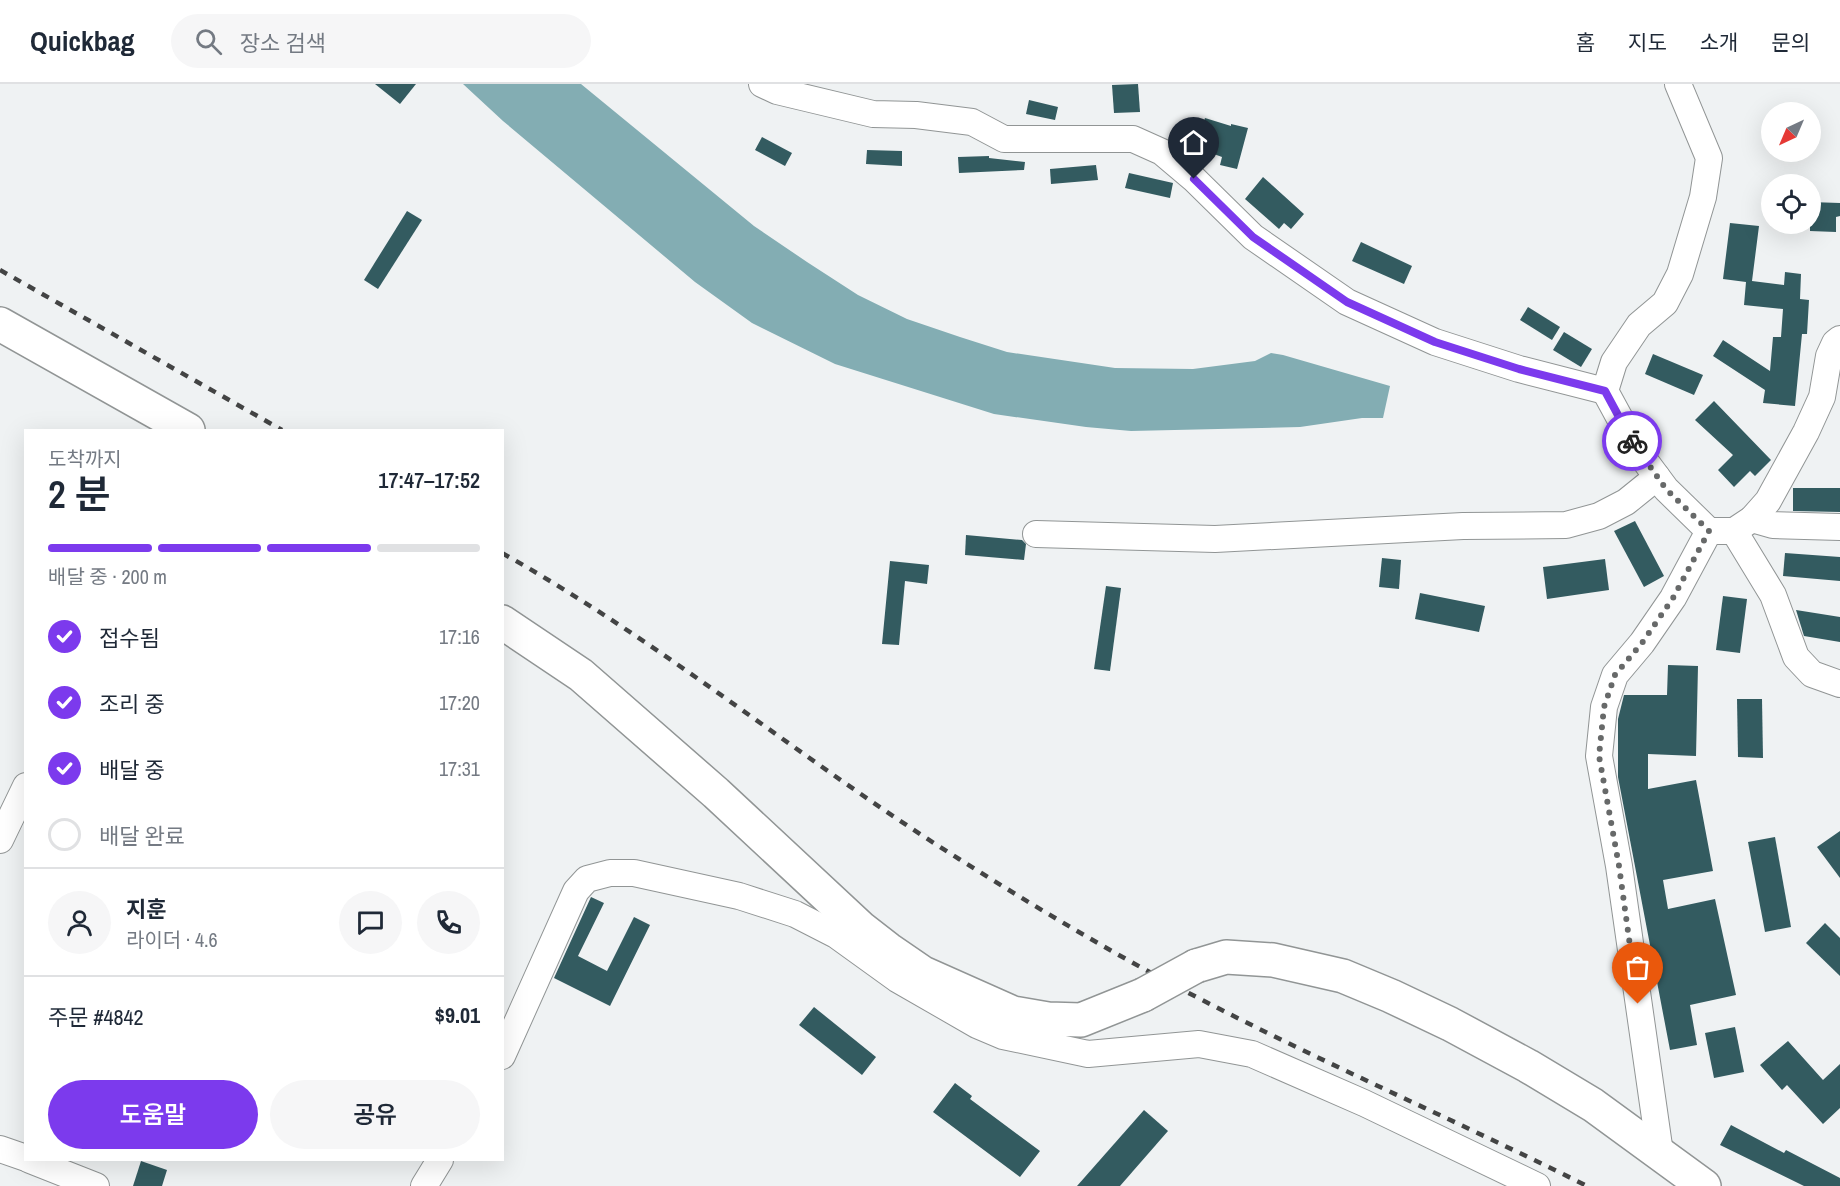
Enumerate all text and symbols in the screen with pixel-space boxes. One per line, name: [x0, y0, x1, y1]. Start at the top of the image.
search box: [171, 14, 591, 68]
text: Quickbag: [30, 22, 135, 60]
icon: search: [192, 25, 225, 58]
text: 장소 검색: [240, 28, 326, 58]
text: 홈: [1576, 28, 1595, 57]
text: 지도: [1628, 28, 1667, 57]
text: 소개: [1700, 28, 1738, 57]
text: 문의: [1771, 28, 1810, 57]
north arrow: [1761, 102, 1821, 162]
map controls: [1761, 102, 1821, 234]
pin: [1168, 117, 1219, 179]
icon: home: [1177, 126, 1210, 159]
button: locate: [1761, 174, 1821, 234]
courier: [1602, 411, 1662, 471]
icon: bike: [1616, 425, 1649, 458]
text: 도착까지: [48, 445, 122, 472]
text: 17:47–17:52: [378, 465, 480, 495]
text: 2 분: [48, 468, 111, 520]
text: 배달 중 · 200 m: [48, 563, 167, 590]
icon: check: [48, 620, 81, 653]
text: 접수됨: [99, 623, 160, 653]
text: 17:16: [439, 623, 480, 650]
icon: check: [48, 686, 81, 719]
text: 조리 중: [99, 689, 165, 719]
text: 17:20: [439, 689, 480, 716]
icon: check: [48, 752, 81, 785]
text: 배달 중: [99, 755, 165, 785]
text: 17:31: [439, 755, 480, 782]
text: 배달 완료: [99, 821, 185, 851]
button: person: [48, 891, 111, 954]
button: chat: [339, 891, 402, 954]
button: phone: [417, 891, 480, 954]
text: 지훈: [126, 894, 166, 924]
text: 라이더 · 4.6: [126, 926, 218, 953]
pin: [1612, 942, 1663, 1004]
icon: bag: [1621, 951, 1654, 984]
text: $9.01: [435, 1000, 480, 1030]
text: 주문 #4842: [48, 1002, 144, 1032]
button: 도움말: [48, 1080, 258, 1149]
button: 공유: [270, 1080, 480, 1149]

